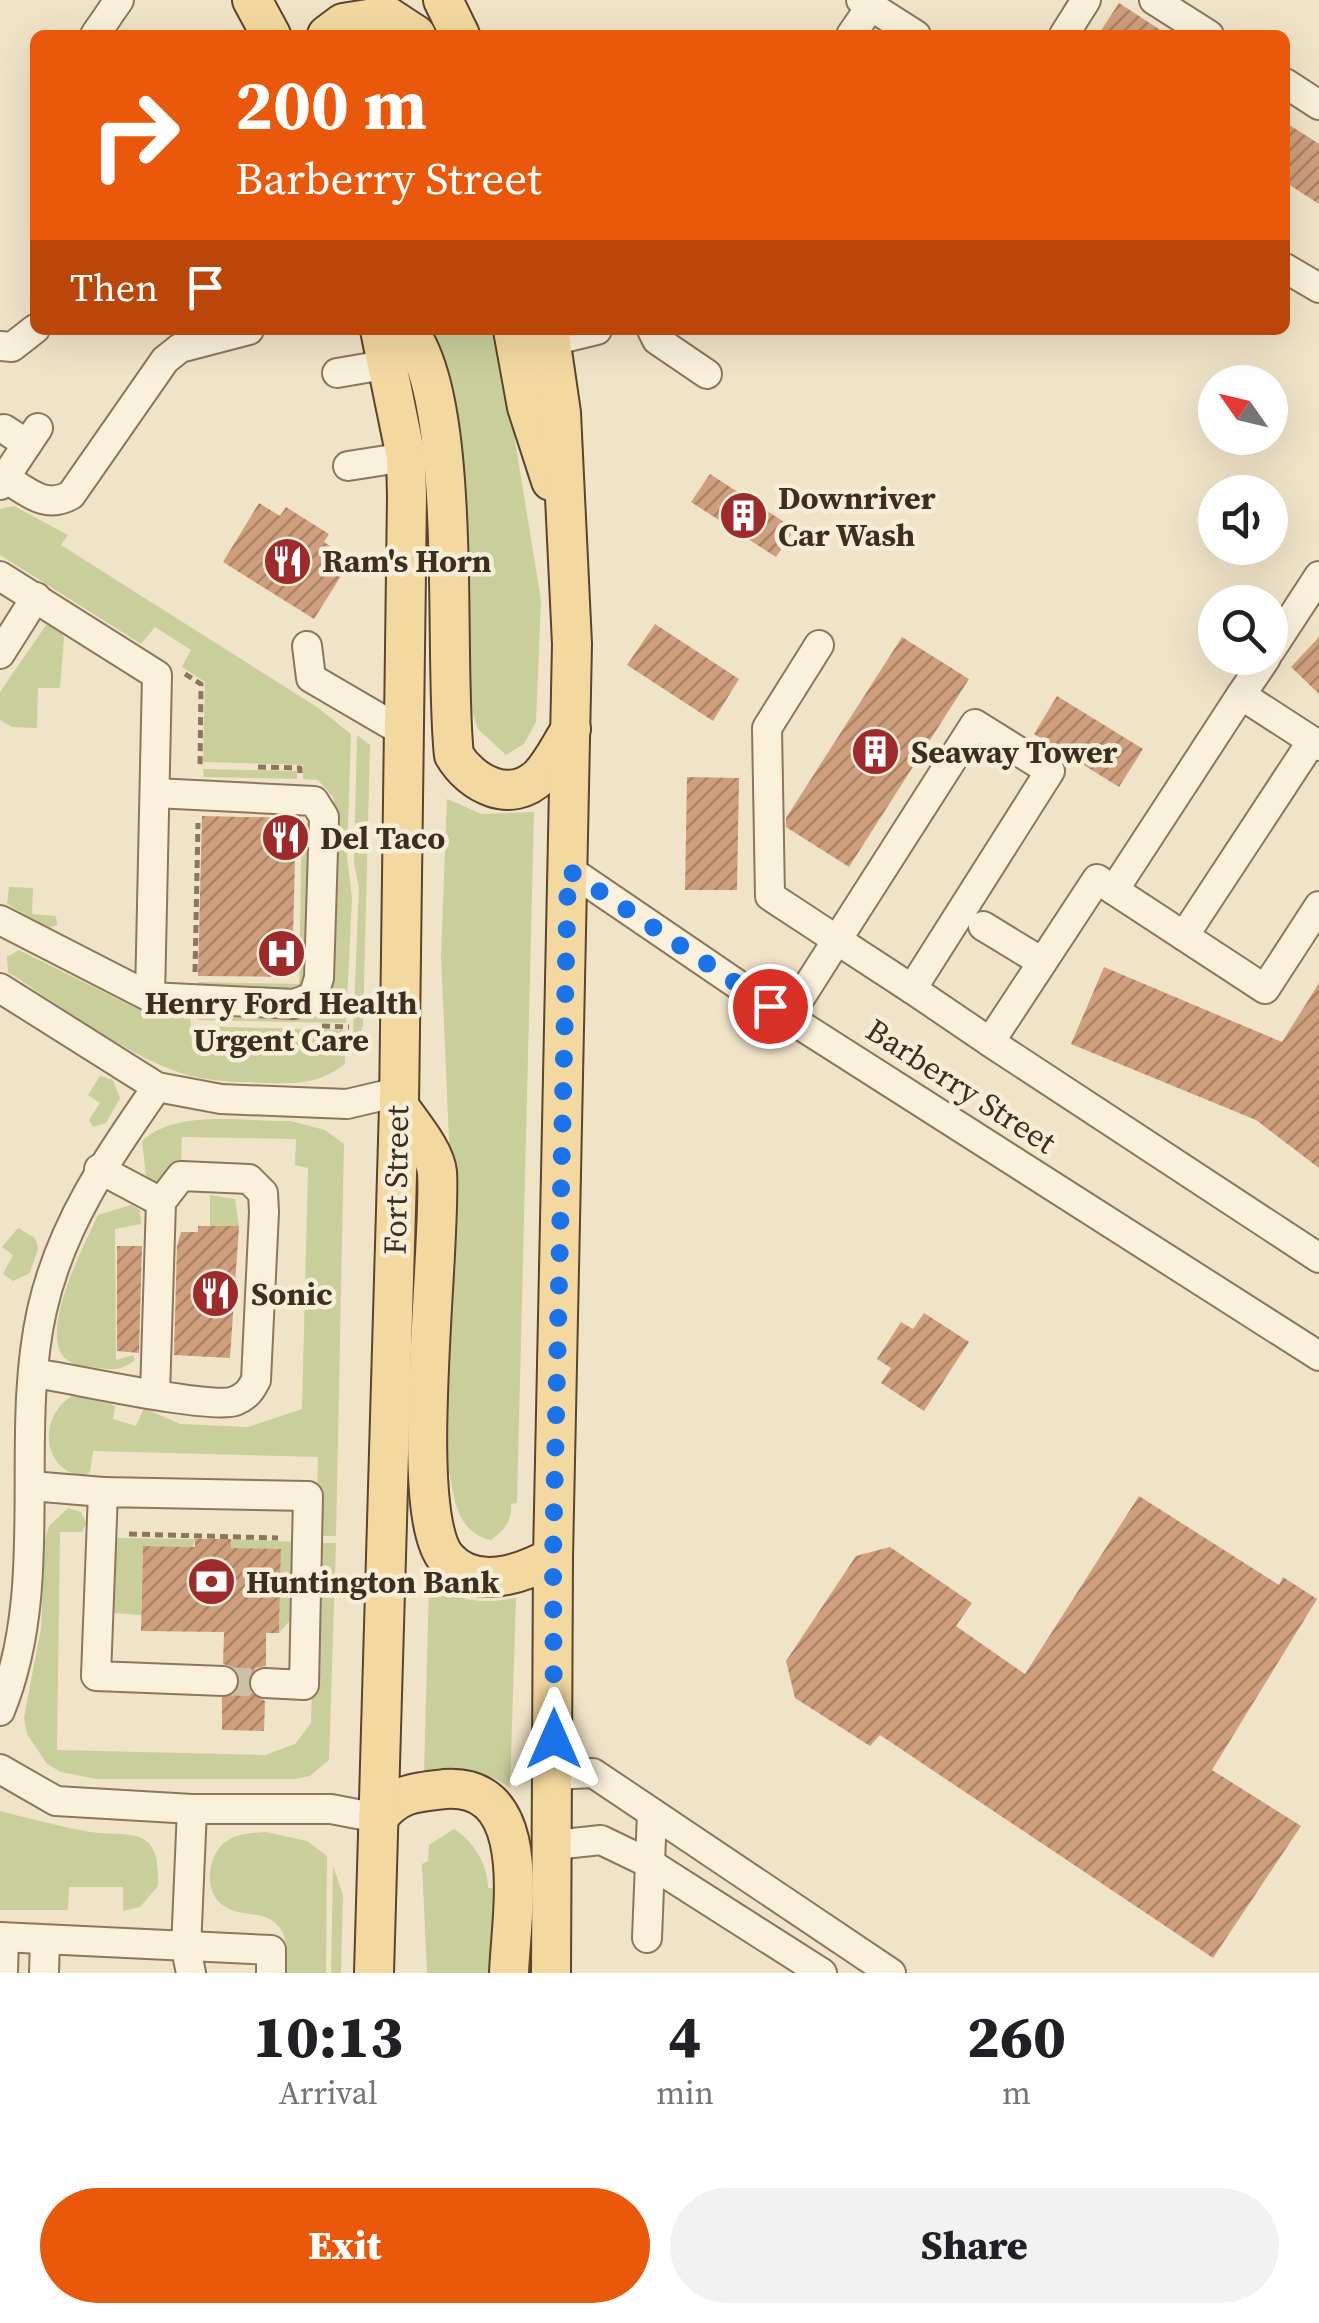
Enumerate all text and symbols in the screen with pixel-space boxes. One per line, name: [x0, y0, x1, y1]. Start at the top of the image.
text: 200 m: [235, 56, 427, 152]
icon: right: [70, 70, 200, 200]
text: Barberry Street: [235, 147, 542, 209]
icon: arrive: [178, 260, 233, 315]
text: Then: [70, 262, 158, 314]
north arrow: [1198, 365, 1288, 455]
map controls: [1198, 365, 1288, 675]
button: sound: [1198, 475, 1288, 565]
place label: Downriver Car Wash: [778, 476, 936, 557]
building icon: Downriver Car Wash: [717, 490, 769, 542]
restaurant icon: Ram's Horn: [261, 535, 313, 587]
place label: Ram's Horn: [322, 539, 492, 583]
button: search: [1198, 585, 1288, 675]
building icon: Seaway Tower: [850, 726, 902, 778]
place label: Seaway Tower: [911, 730, 1118, 774]
restaurant icon: Del Taco: [259, 812, 311, 864]
place label: Del Taco: [320, 816, 445, 860]
hospital icon: Henry Ford Health Urgent Care: [255, 927, 307, 979]
pin: [728, 964, 813, 1049]
icon: arrive: [743, 979, 798, 1034]
place label: Henry Ford Health Urgent Care: [144, 981, 418, 1062]
street label: Barberry Street: [858, 1008, 1065, 1164]
street label: Fort Street: [373, 1104, 419, 1255]
restaurant icon: Sonic: [190, 1268, 242, 1320]
place label: Sonic: [251, 1272, 333, 1316]
bank icon: Huntington Bank: [185, 1556, 237, 1608]
place label: Huntington Bank: [246, 1560, 500, 1604]
position arrow: [502, 1687, 606, 1791]
text: 10:13: [253, 1995, 403, 2077]
text: 4: [668, 1995, 702, 2077]
text: 260: [967, 1995, 1066, 2077]
text: Arrival: [279, 2071, 377, 2115]
text: min: [656, 2071, 714, 2115]
text: m: [1002, 2071, 1031, 2115]
button: Exit: [40, 2188, 650, 2303]
button: Share: [670, 2188, 1279, 2303]

